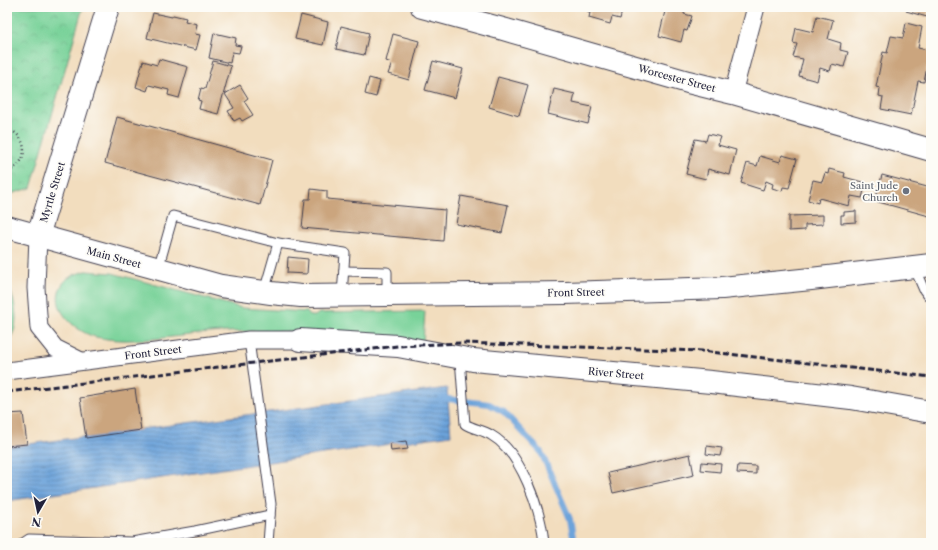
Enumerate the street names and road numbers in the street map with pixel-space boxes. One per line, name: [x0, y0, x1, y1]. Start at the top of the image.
street label: Worcester Street: [636, 62, 717, 95]
street label: Myrtle Street: [37, 160, 68, 224]
street label: Main Street: [85, 244, 143, 271]
street label: Front Street: [547, 285, 605, 300]
street label: Front Street: [124, 342, 183, 362]
street label: River Street: [587, 365, 645, 382]

